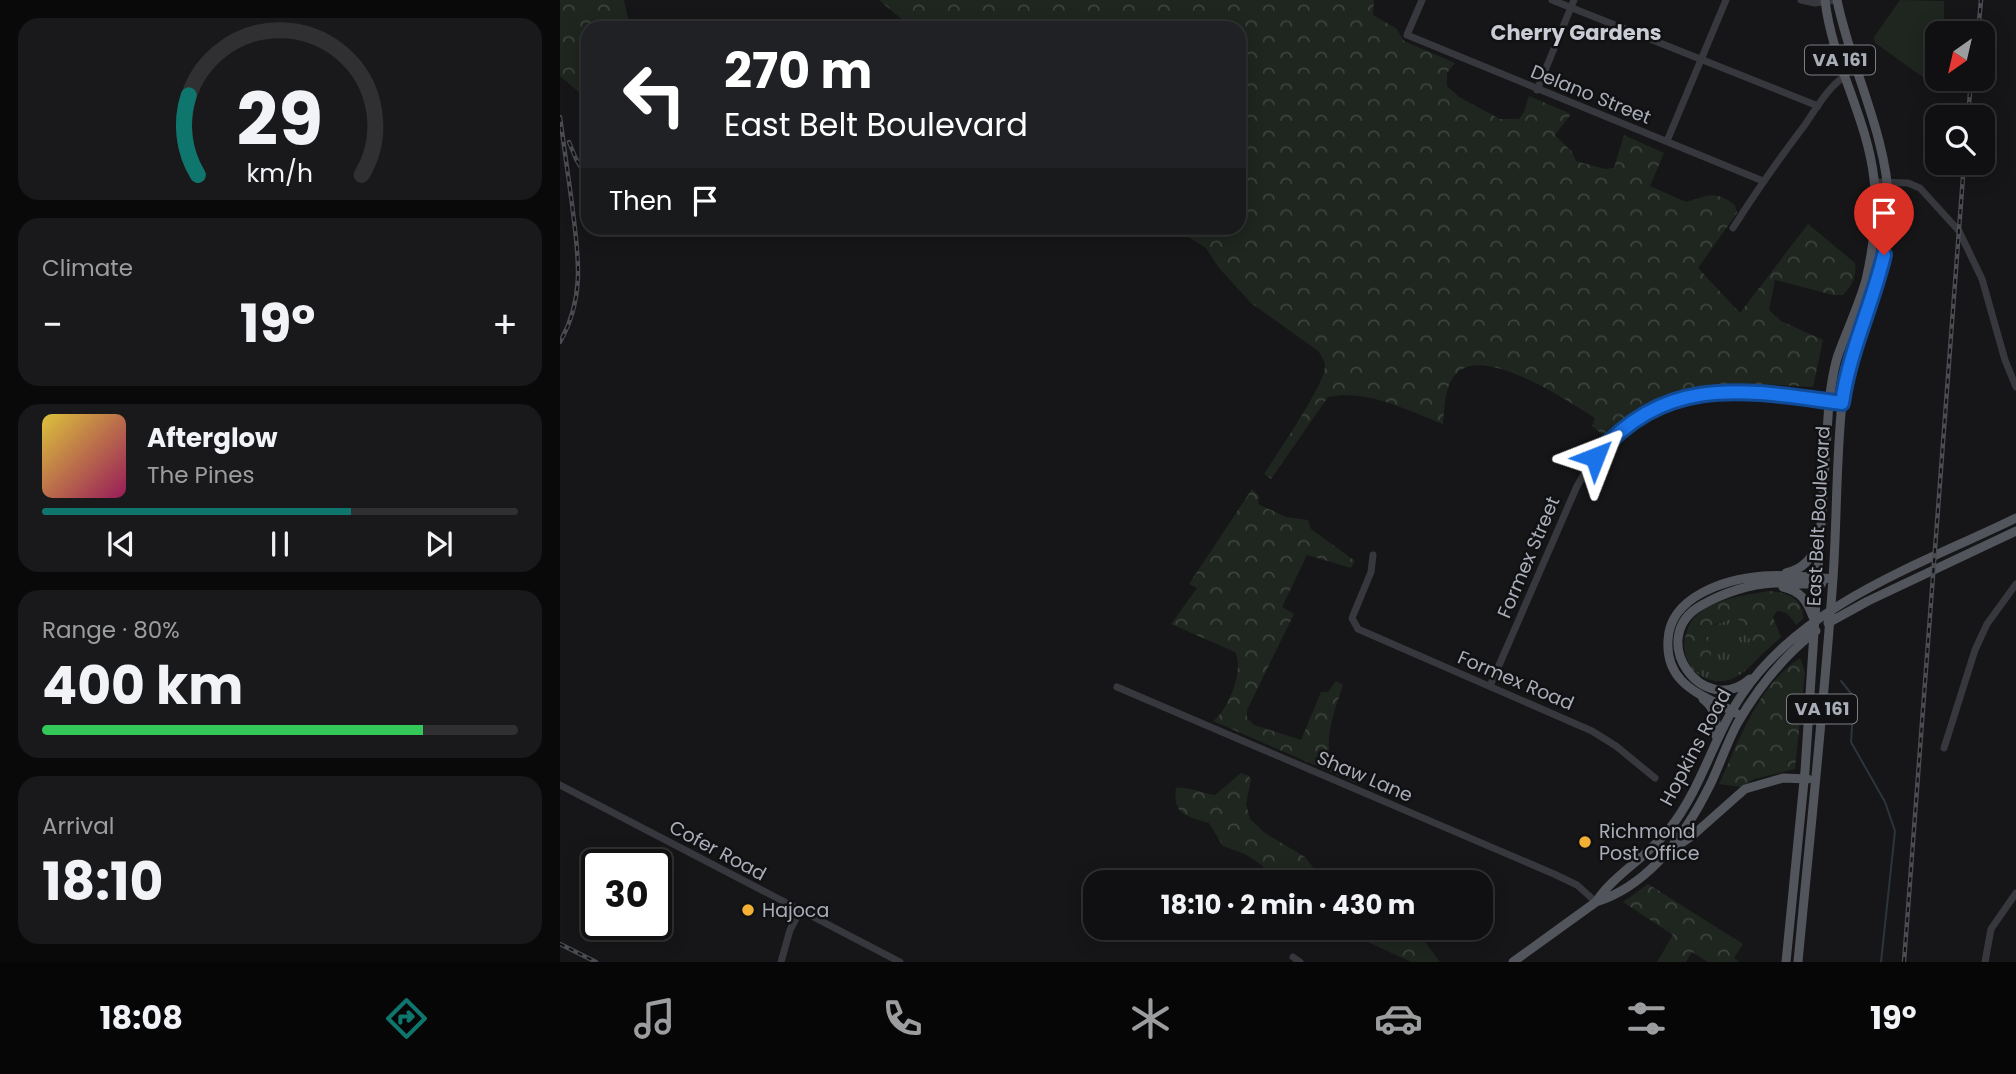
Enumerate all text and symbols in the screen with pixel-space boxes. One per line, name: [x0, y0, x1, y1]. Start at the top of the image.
district label: Cherry Gardens: [1490, 18, 1662, 47]
north arrow: [1925, 21, 1995, 91]
map controls: [1925, 21, 1995, 175]
text: 270 m: [724, 37, 872, 105]
road number: VA 161: [1805, 46, 1875, 74]
icon: left: [609, 49, 700, 140]
street label: Delano Street: [1527, 58, 1655, 131]
text: 29: [237, 69, 323, 170]
text: East Belt Boulevard: [724, 102, 1028, 147]
button: search: [1925, 105, 1995, 175]
text: km/h: [247, 156, 313, 191]
icon: arrive: [686, 182, 724, 220]
text: Then: [609, 183, 672, 219]
pin: [1854, 183, 1914, 255]
icon: arrive: [1865, 194, 1903, 232]
text: Climate: [42, 252, 133, 284]
text: 19°: [240, 287, 315, 360]
text: −: [42, 298, 63, 351]
text: +: [492, 298, 518, 351]
text: Afterglow: [147, 420, 278, 456]
position arrow: [1558, 420, 1632, 494]
street label: East Belt Boulevard: [1800, 425, 1837, 607]
text: The Pines: [147, 459, 255, 491]
street label: Formex Street: [1491, 492, 1566, 622]
icon: previous: [102, 525, 140, 563]
icon: pause: [261, 525, 299, 563]
icon: next: [420, 525, 458, 563]
text: Range · 80%: [42, 614, 180, 646]
street label: Formex Road: [1454, 644, 1578, 717]
text: 400 km: [42, 649, 243, 722]
street label: Hopkins Road: [1653, 684, 1738, 811]
road number: VA 161: [1787, 694, 1857, 724]
street label: Shaw Lane: [1313, 744, 1417, 809]
text: Arrival: [42, 810, 114, 842]
street label: Cofer Road: [664, 814, 771, 887]
place label: Richmond Post Office: [1599, 818, 1700, 867]
marker: Richmond Post Office: [1577, 834, 1593, 850]
text: 18:10: [42, 845, 163, 918]
speed limit sign: 30: [581, 849, 672, 940]
text: 18:10 · 2 min · 430 m: [1161, 887, 1415, 923]
place label: Hajoca: [762, 897, 829, 924]
marker: Hajoca: [740, 902, 756, 918]
icon: directions: [382, 994, 431, 1043]
icon: music: [630, 994, 679, 1043]
icon: phone: [878, 994, 927, 1043]
icon: climate: [1126, 994, 1175, 1043]
icon: car: [1374, 994, 1423, 1043]
icon: filters: [1622, 994, 1671, 1043]
text: 18:08: [100, 995, 183, 1040]
text: 19°: [1870, 995, 1917, 1040]

